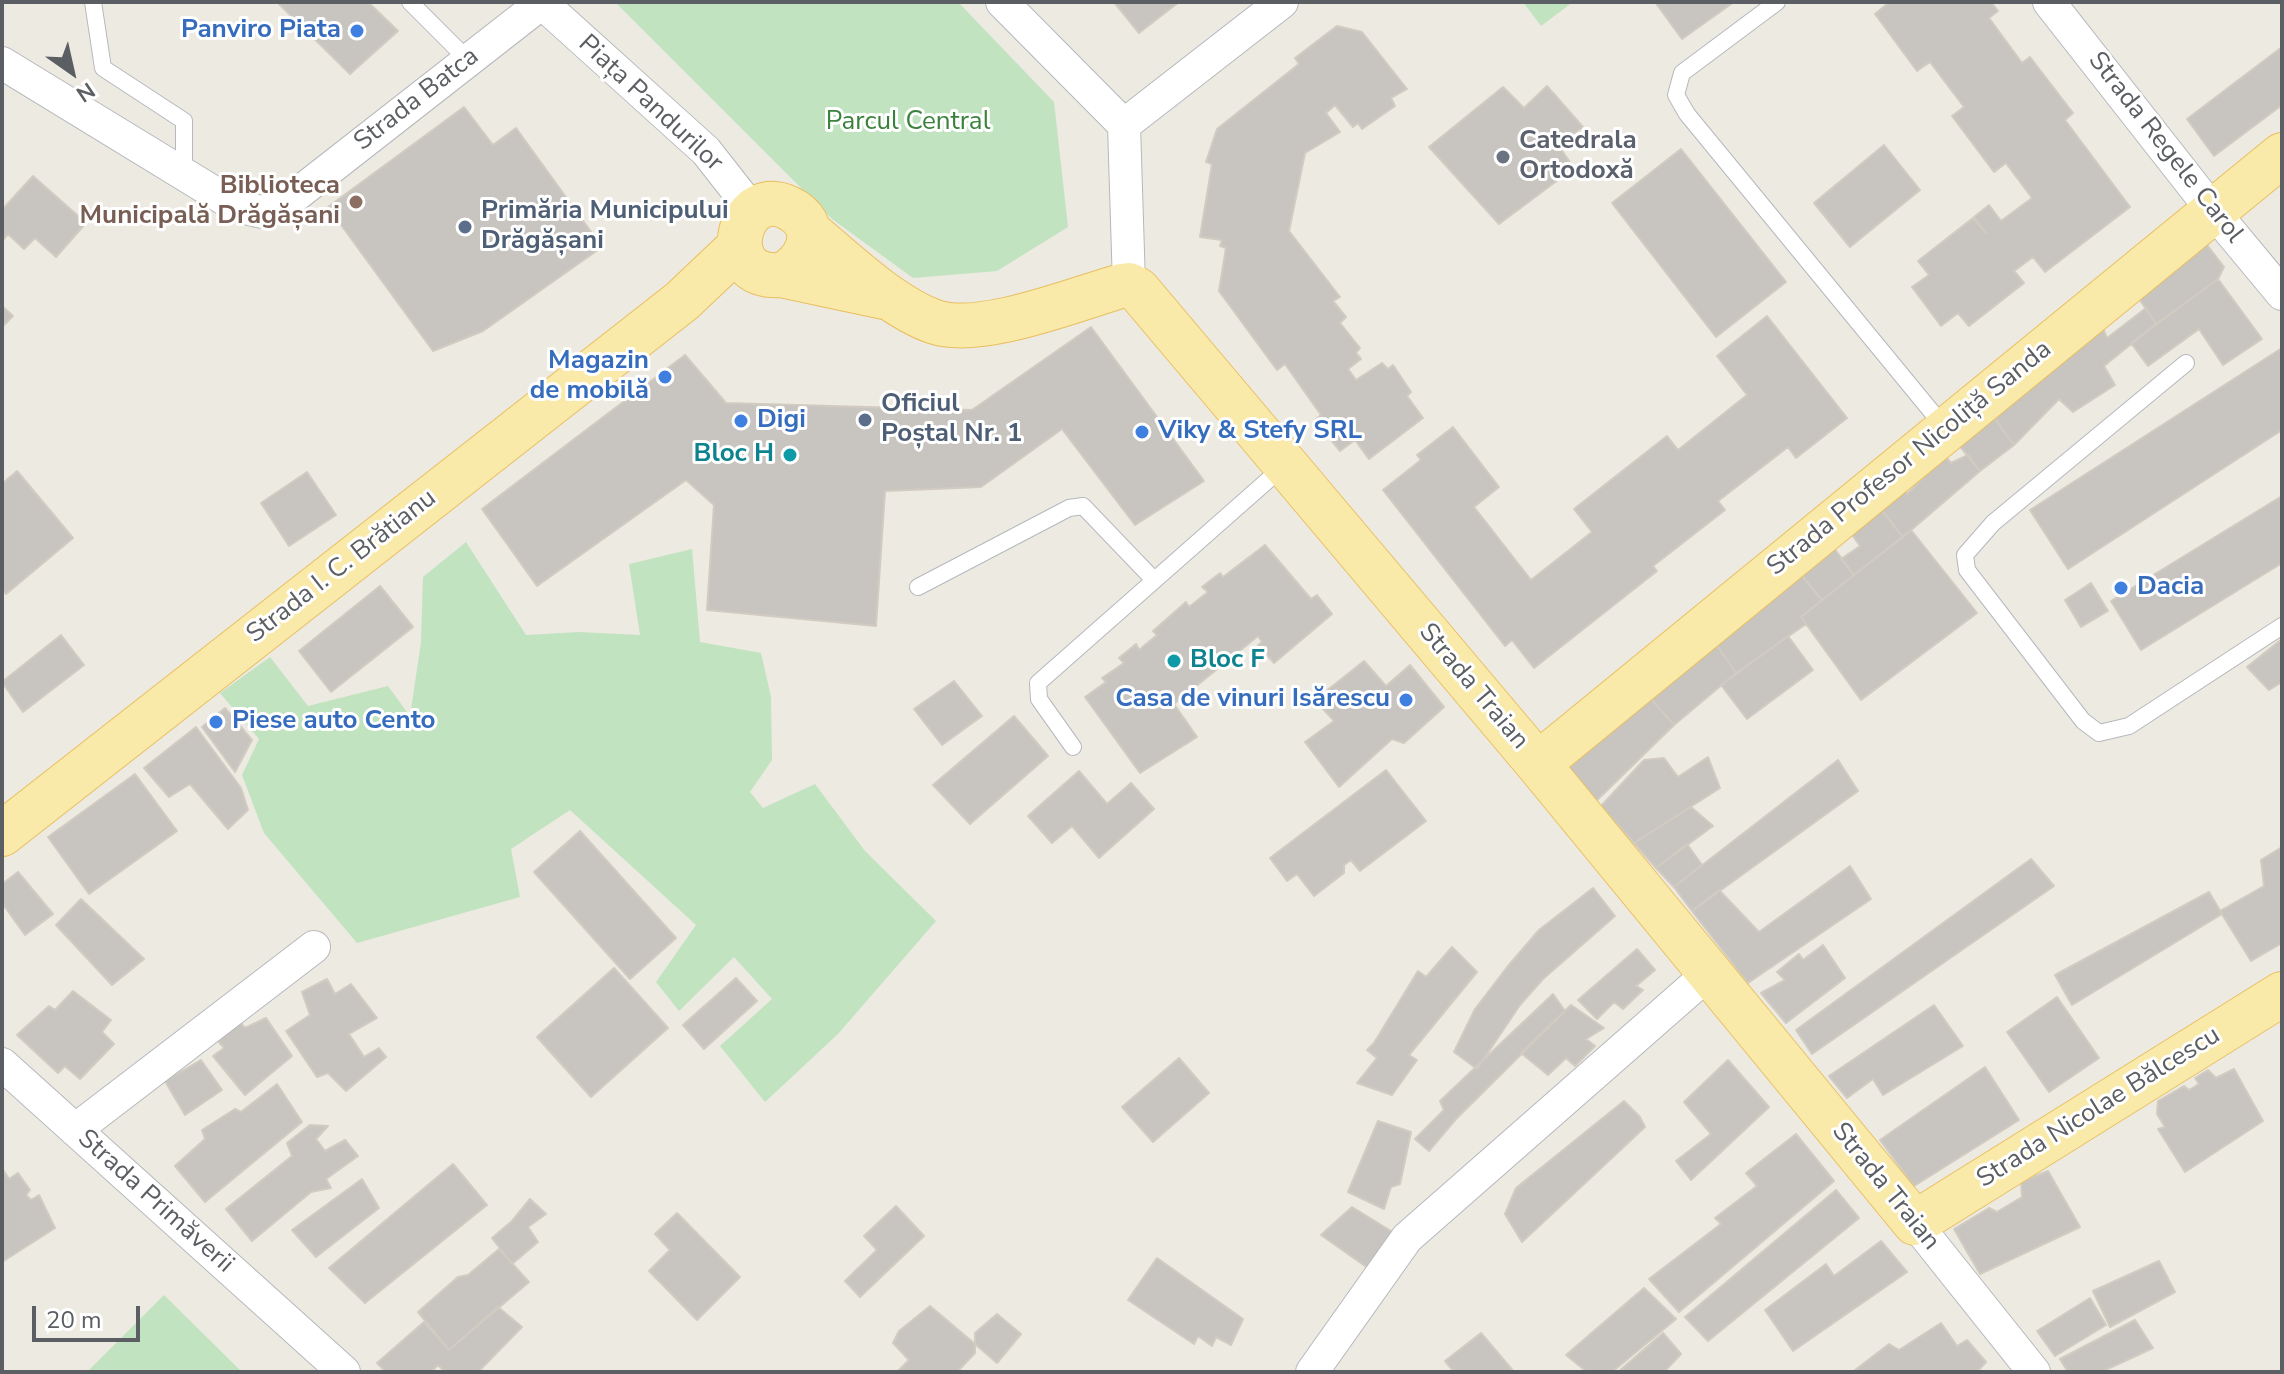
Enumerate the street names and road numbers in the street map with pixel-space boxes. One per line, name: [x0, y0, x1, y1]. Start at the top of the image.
street label: Piața Pandurilor: [571, 29, 729, 179]
street label: Strada Batca: [348, 42, 486, 158]
street label: Strada Regele Carol: [2081, 46, 2249, 250]
street label: Strada Profesor Nicoliță Sanda: [1762, 335, 2058, 583]
street label: Strada I. C. Brătianu: [241, 483, 443, 651]
street label: Strada Traian: [1411, 618, 1535, 756]
street label: Strada Nicolae Bălcescu: [1972, 1020, 2226, 1196]
street label: Strada Traian: [1824, 1117, 1946, 1257]
street label: Strada Primăverii: [70, 1124, 240, 1280]

